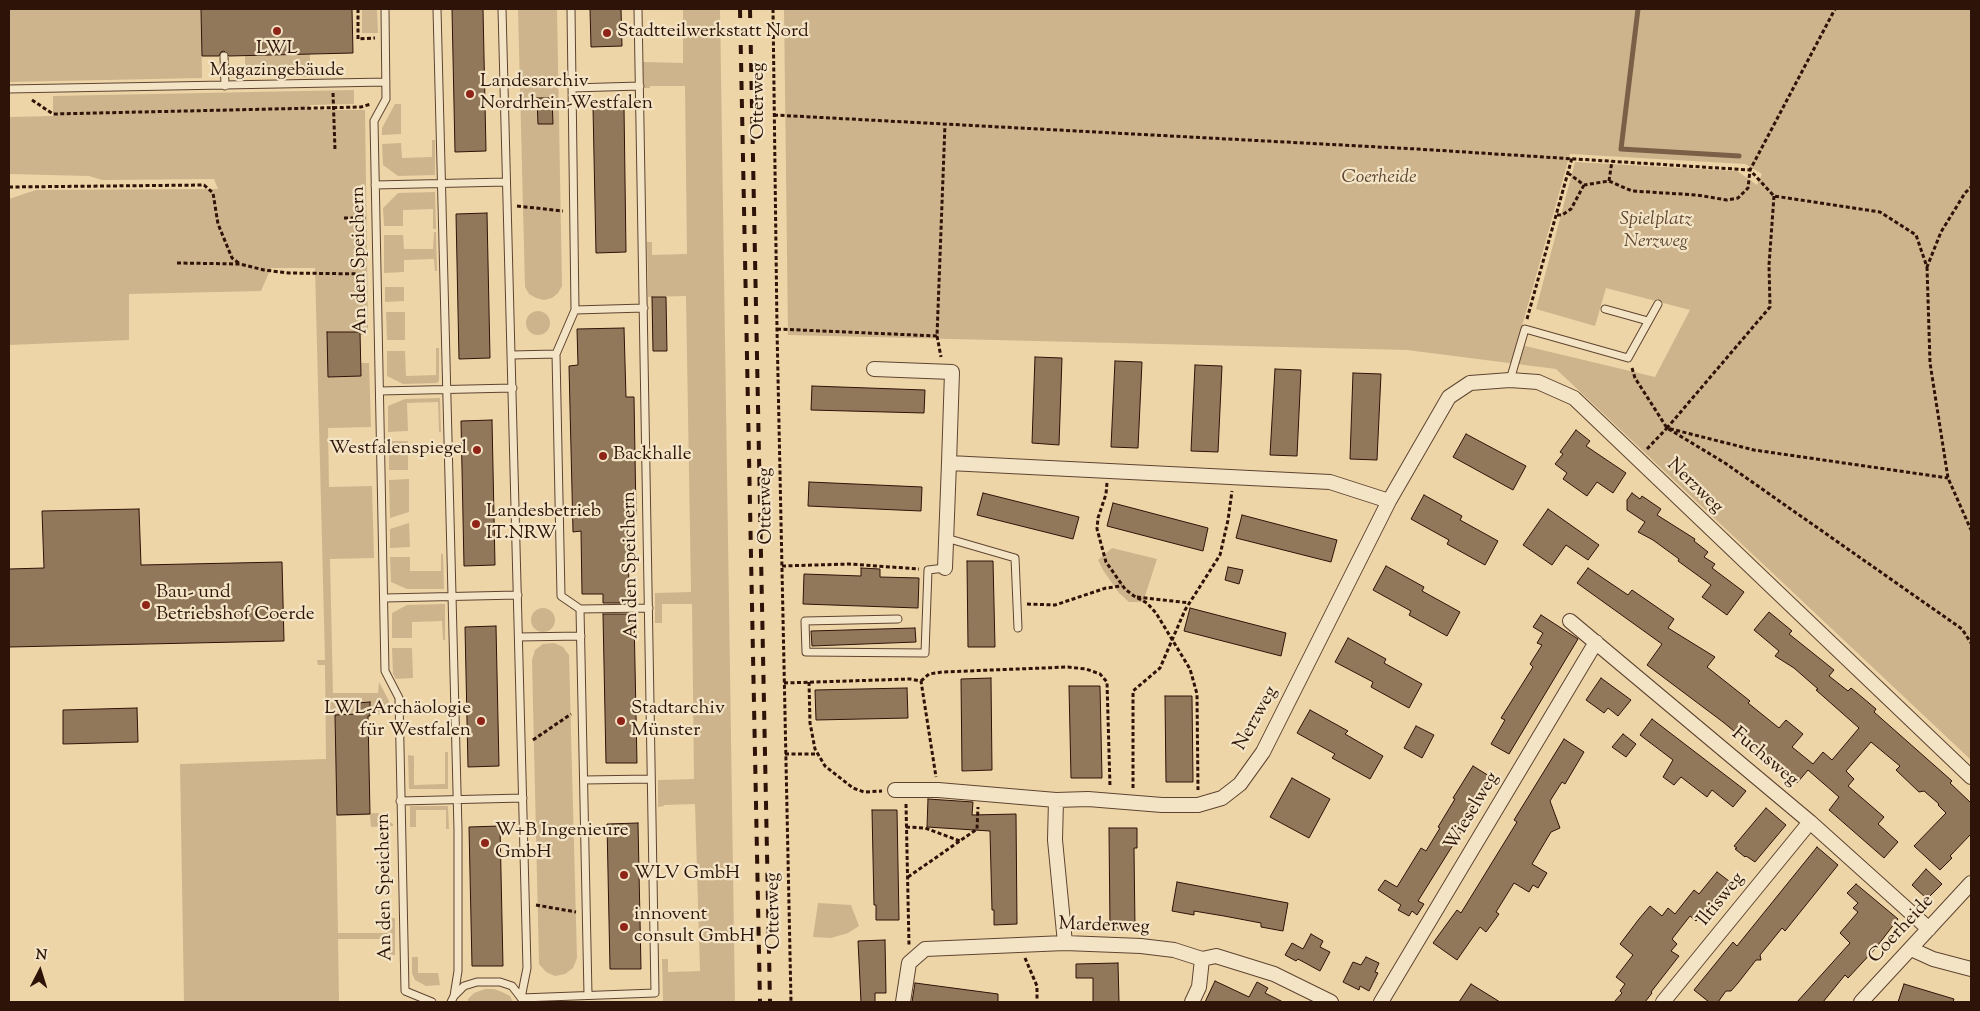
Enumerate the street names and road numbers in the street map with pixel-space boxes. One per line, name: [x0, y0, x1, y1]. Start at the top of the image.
street label: Otterweg: [749, 63, 771, 139]
street label: An den Speichern: [348, 186, 374, 334]
street label: Nerzweg: [1661, 455, 1727, 519]
street label: Otterweg: [755, 467, 779, 545]
street label: An den Speichern: [619, 491, 645, 639]
street label: Nerzweg: [1230, 683, 1284, 755]
street label: Fuchsweg: [1726, 724, 1802, 792]
street label: Wieselweg: [1441, 769, 1505, 855]
street label: An den Speichern: [373, 813, 399, 961]
street label: Iltisweg: [1693, 869, 1751, 931]
street label: Otterweg: [763, 872, 787, 950]
street label: Coerheide: [1864, 891, 1940, 969]
street label: Marderweg: [1058, 914, 1150, 940]

